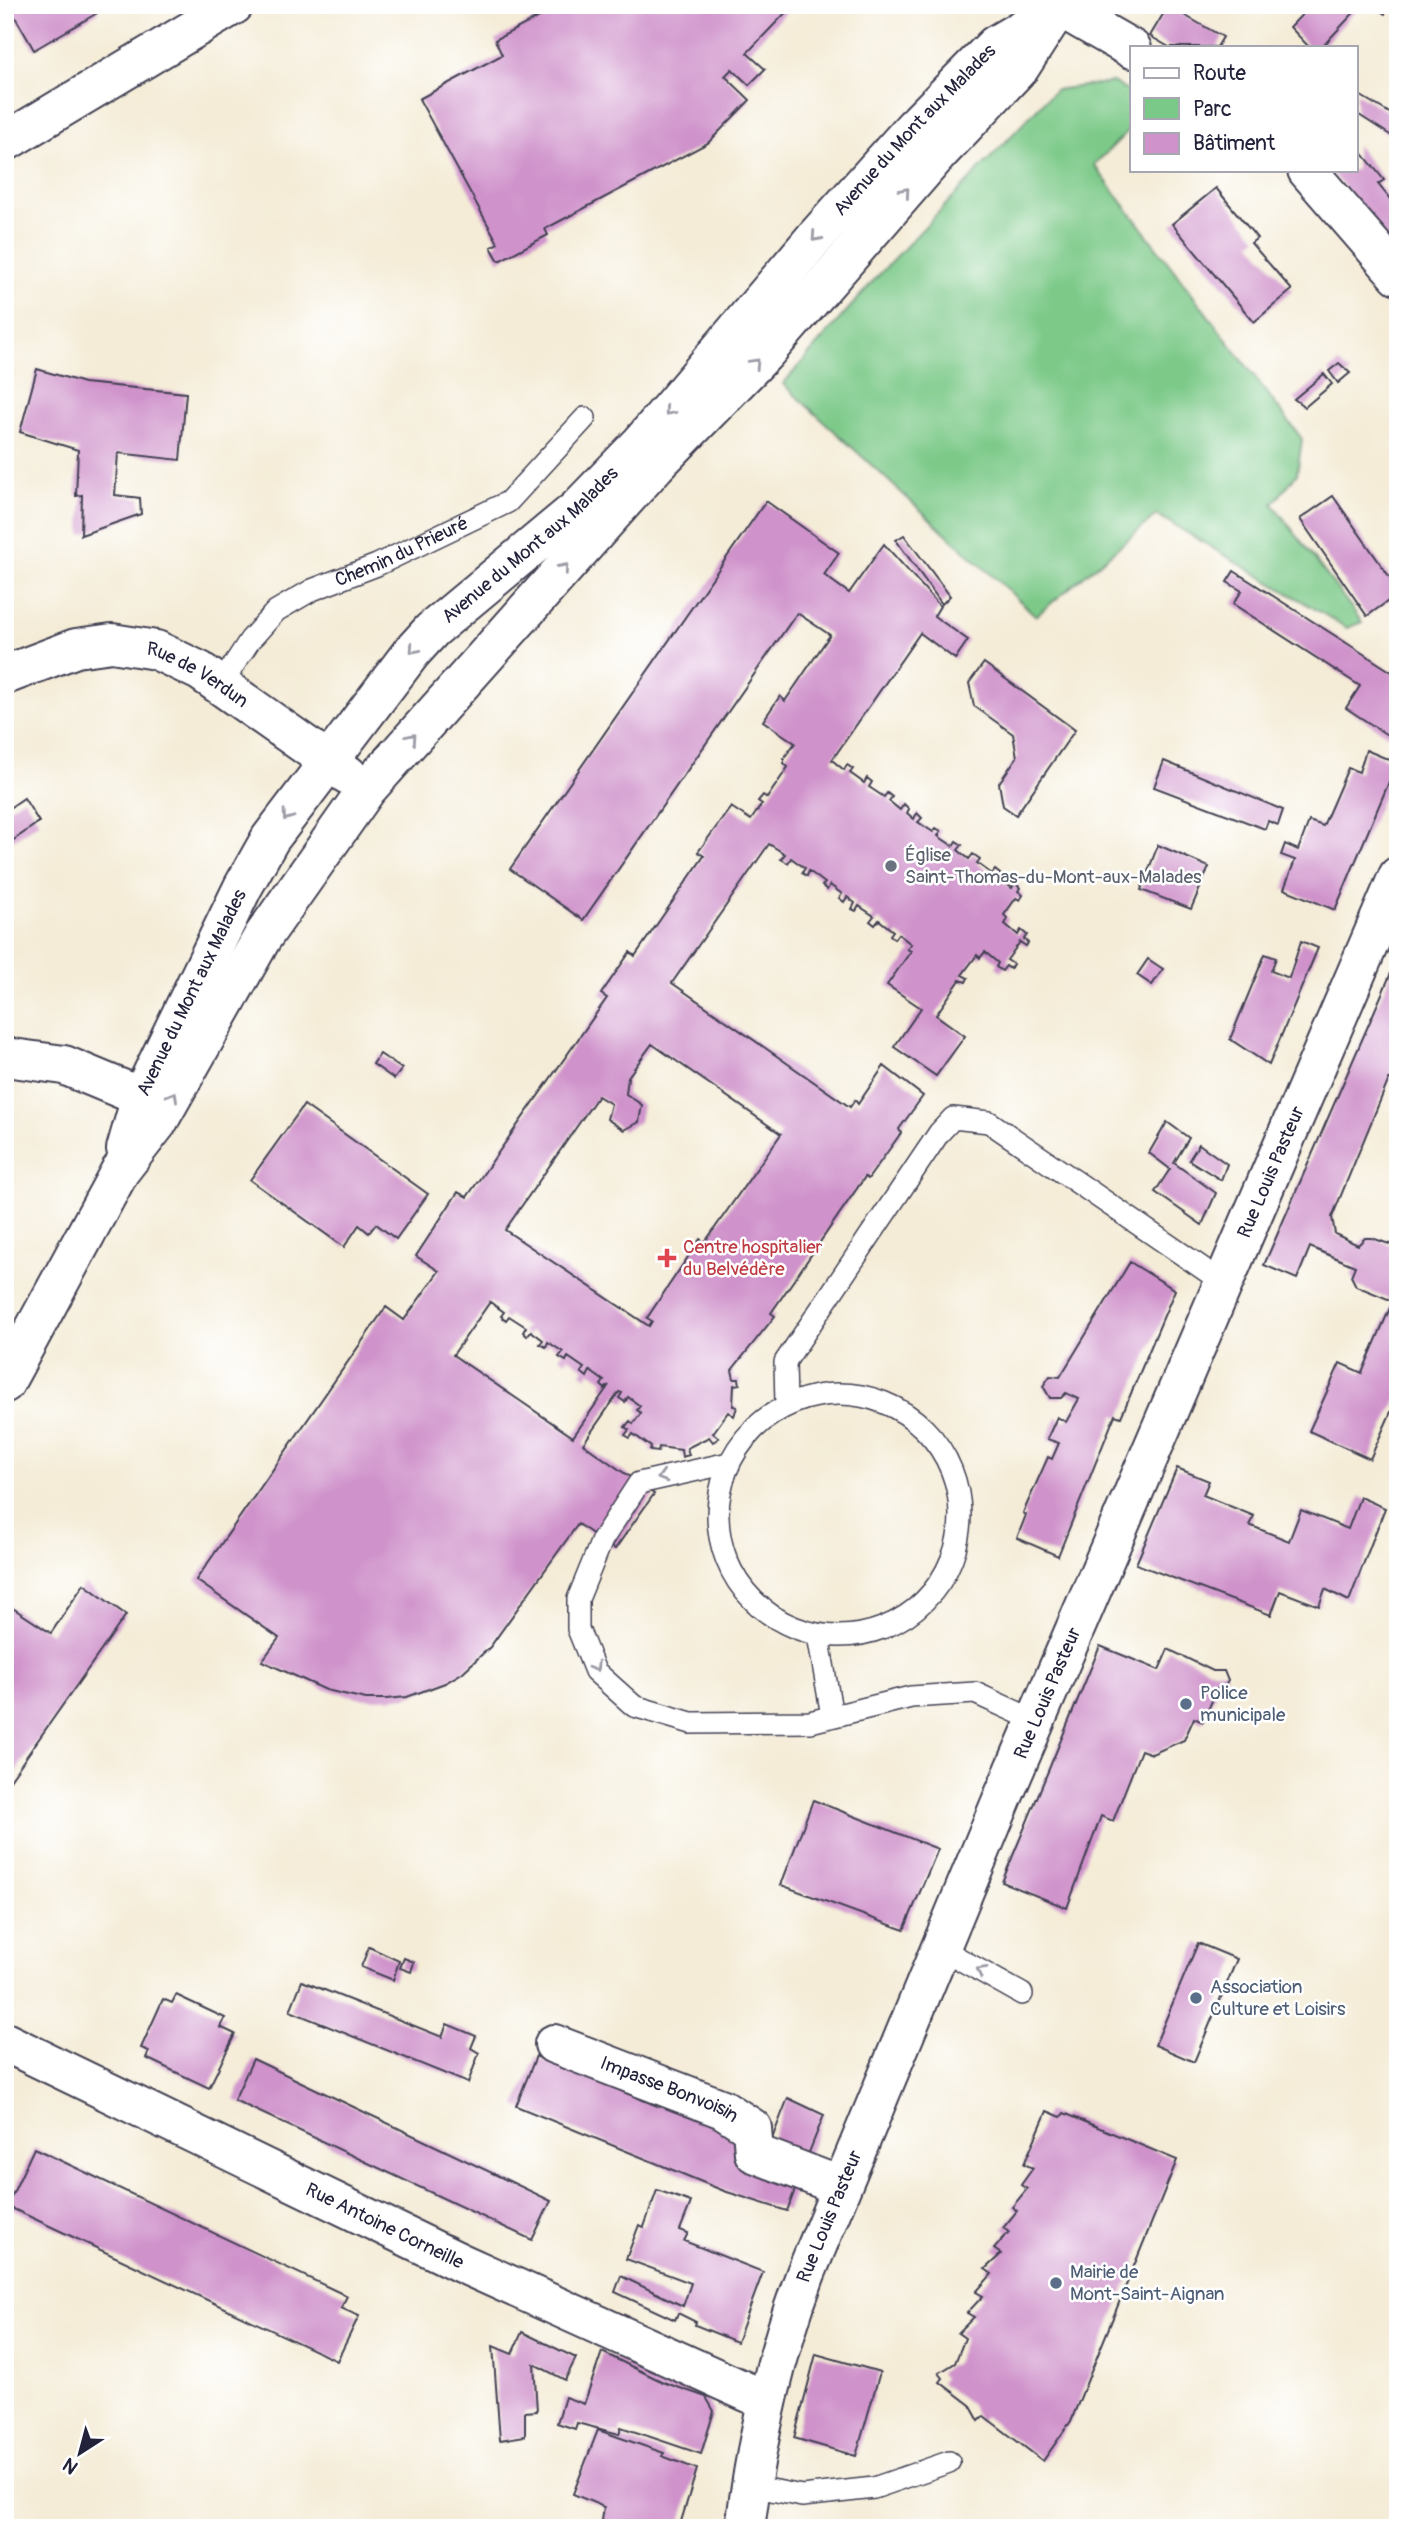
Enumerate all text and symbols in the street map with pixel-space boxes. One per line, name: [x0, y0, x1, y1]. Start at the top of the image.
street label: Avenue du Mont aux Malades: [828, 39, 1001, 221]
legend: [1130, 46, 1358, 172]
text: Route: [1193, 60, 1246, 87]
text: Parc: [1193, 96, 1232, 123]
text: Bâtiment: [1193, 130, 1276, 157]
one-way arrow: [897, 187, 909, 200]
one-way arrow: [812, 229, 824, 242]
one-way arrow: [747, 359, 760, 372]
one-way arrow: [665, 403, 677, 416]
street label: Avenue du Mont aux Malades: [437, 461, 624, 629]
street label: Chemin du Prieuré: [331, 511, 472, 592]
one-way arrow: [555, 563, 568, 576]
street label: Rue de Verdun: [145, 637, 253, 713]
one-way arrow: [410, 641, 422, 654]
one-way arrow: [404, 733, 416, 746]
one-way arrow: [282, 808, 295, 821]
place label: Église Saint-Thomas-du-Mont-aux-Malades: [905, 843, 1202, 889]
marker: Église Saint-Thomas-du-Mont-aux-Malades: [883, 858, 899, 874]
street label: Avenue du Mont aux Malades: [131, 885, 252, 1100]
one-way arrow: [165, 1090, 178, 1103]
street label: Rue Louis Pasteur: [1232, 1102, 1310, 1242]
place label: Centre hospitalier du Belvédère: [683, 1235, 823, 1281]
marker: Centre hospitalier du Belvédère: [657, 1248, 677, 1268]
one-way arrow: [656, 1468, 668, 1483]
street label: Rue Louis Pasteur: [1009, 1623, 1086, 1763]
one-way arrow: [587, 1659, 600, 1672]
place label: Police municipale: [1200, 1681, 1286, 1727]
marker: Police municipale: [1178, 1696, 1194, 1712]
one-way arrow: [976, 1966, 988, 1979]
place label: Association Culture et Loisirs: [1210, 1975, 1346, 2021]
marker: Association Culture et Loisirs: [1188, 1990, 1204, 2006]
street label: Impasse Bonvoisin: [597, 2051, 743, 2128]
street label: Rue Louis Pasteur: [791, 2146, 868, 2286]
street label: Rue Antoine Corneille: [302, 2178, 468, 2275]
place label: Mairie de Mont-Saint-Aignan: [1070, 2260, 1224, 2306]
marker: Mairie de Mont-Saint-Aignan: [1048, 2275, 1064, 2291]
north arrow: [46, 2418, 116, 2488]
text: N: [58, 2452, 83, 2479]

